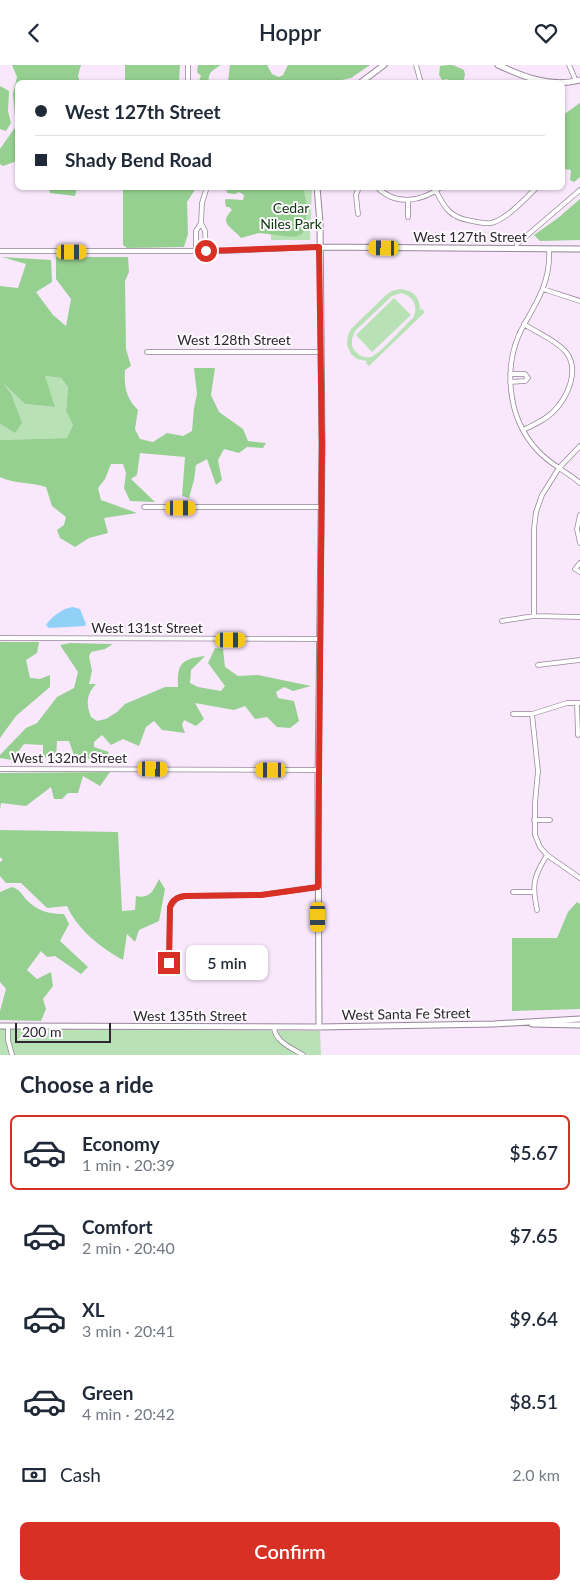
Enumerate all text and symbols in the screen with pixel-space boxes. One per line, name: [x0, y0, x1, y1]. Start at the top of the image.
icon: back: [20, 19, 48, 47]
text: Hoppr: [259, 19, 321, 46]
icon: heart: [532, 19, 560, 47]
text: West 127th Street: [65, 100, 221, 123]
text: Shady Bend Road: [65, 148, 212, 171]
park label: Cedar Niles Park: [260, 199, 323, 232]
street label: West 127th Street: [413, 228, 527, 245]
route start: [195, 240, 217, 262]
car: [368, 240, 399, 256]
car: [57, 245, 87, 260]
street label: West 128th Street: [177, 331, 291, 348]
car: [166, 501, 196, 516]
street label: West 131st Street: [91, 619, 203, 636]
car: [216, 633, 246, 648]
street label: West 132nd Street: [11, 749, 127, 766]
car: [137, 761, 168, 777]
car: [256, 763, 286, 778]
car: [310, 902, 325, 932]
callout: 5 min: [186, 945, 269, 981]
route end: [158, 952, 180, 974]
text: 5 min: [207, 953, 247, 972]
street label: West Santa Fe Street: [342, 1004, 470, 1023]
street label: West 135th Street: [133, 1007, 247, 1024]
scale bar: [15, 1020, 111, 1043]
text: 200 m: [22, 1023, 61, 1040]
text: Choose a ride: [20, 1071, 154, 1098]
icon: car: [22, 1130, 67, 1175]
text: Economy: [82, 1132, 160, 1155]
text: $5.67: [509, 1141, 558, 1164]
text: 1 min · 20:39: [82, 1155, 175, 1174]
icon: car: [22, 1213, 67, 1258]
text: Comfort: [82, 1215, 153, 1238]
text: $7.65: [509, 1224, 558, 1247]
text: 2 min · 20:40: [82, 1238, 175, 1257]
icon: car: [22, 1296, 67, 1341]
text: XL: [82, 1298, 105, 1321]
text: $9.64: [509, 1307, 558, 1330]
text: 3 min · 20:41: [82, 1321, 175, 1340]
icon: car: [22, 1379, 67, 1424]
text: Green: [82, 1381, 133, 1404]
text: $8.51: [509, 1390, 558, 1413]
text: 4 min · 20:42: [82, 1404, 175, 1423]
icon: cash: [20, 1461, 48, 1489]
text: Cash: [60, 1463, 101, 1486]
text: 2.0 km: [512, 1465, 560, 1484]
button: Confirm: [20, 1522, 560, 1580]

